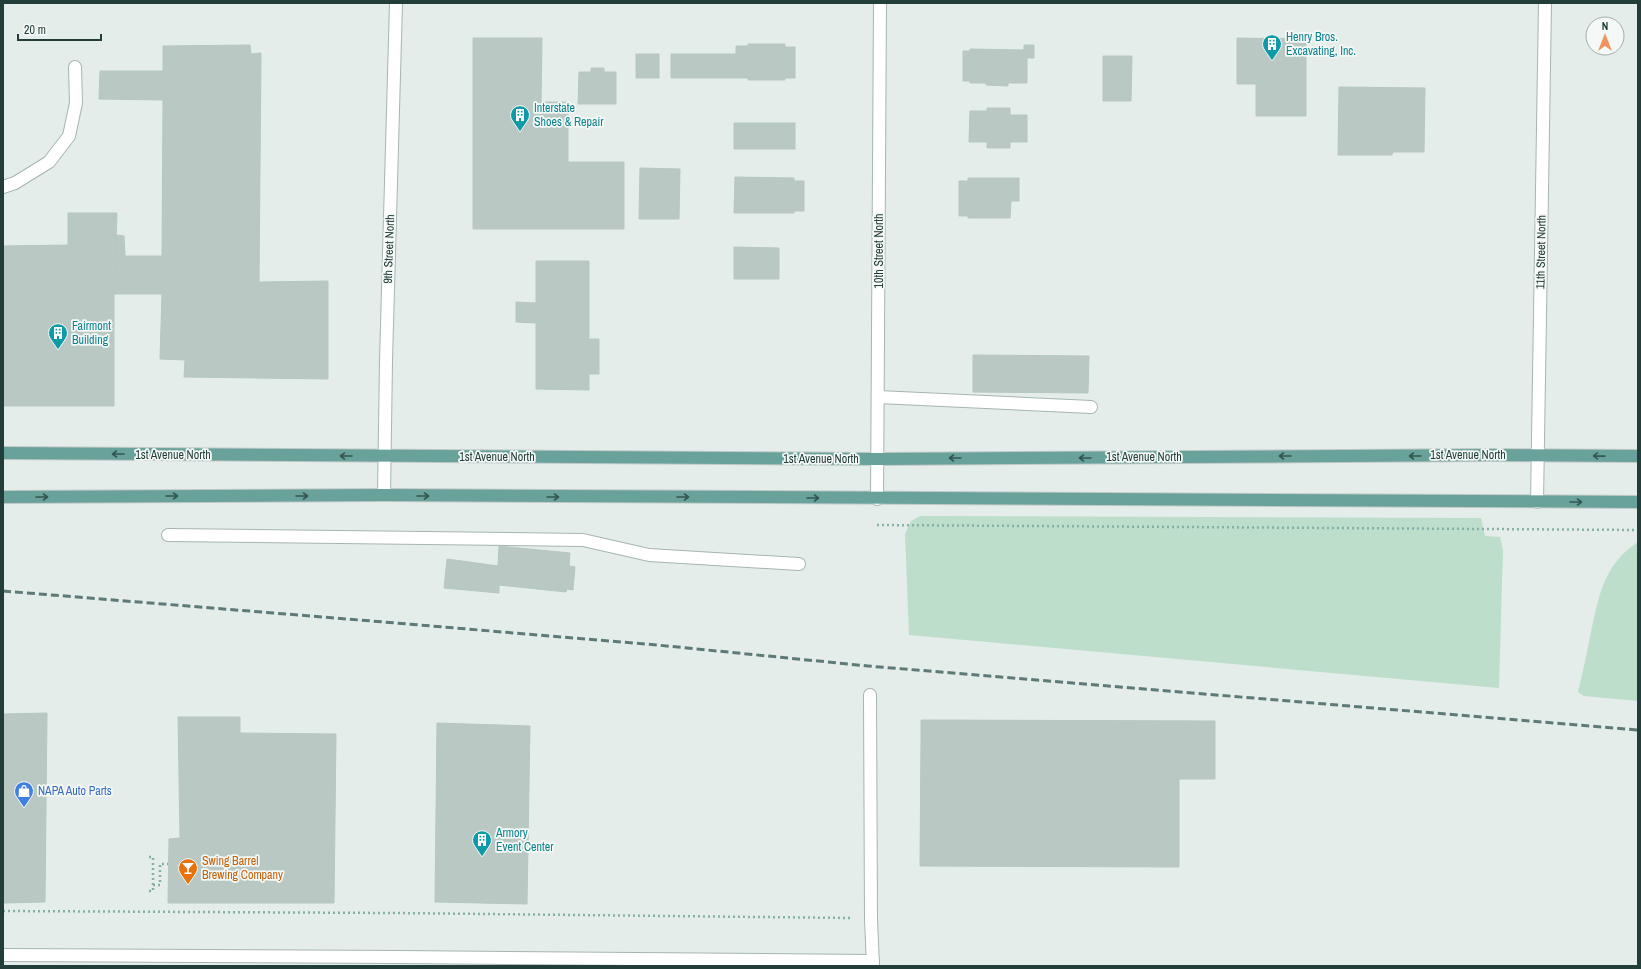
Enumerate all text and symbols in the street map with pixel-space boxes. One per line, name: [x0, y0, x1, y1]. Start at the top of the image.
scale bar: [18, 16, 101, 42]
north arrow: [1585, 16, 1625, 56]
text: N: [1602, 19, 1608, 33]
text: 20 m: [24, 22, 46, 38]
place label: Henry Bros. Excavating, Inc.: [1286, 29, 1356, 59]
building icon: Henry Bros. Excavating, Inc.: [1261, 33, 1283, 61]
place label: Interstate Shoes & Repair: [534, 100, 604, 130]
building icon: Interstate Shoes & Repair: [509, 104, 531, 132]
street label: 9th Street North: [380, 214, 398, 284]
street label: 10th Street North: [871, 214, 887, 288]
street label: 11th Street North: [1532, 215, 1550, 289]
place label: Fairmont Building: [72, 318, 111, 348]
building icon: Fairmont Building: [47, 322, 69, 350]
street label: 1st Avenue North: [135, 447, 211, 463]
street label: 1st Avenue North: [1430, 447, 1506, 463]
street label: 1st Avenue North: [459, 449, 535, 465]
street label: 1st Avenue North: [1106, 449, 1182, 465]
one-way arrow: [112, 450, 125, 458]
street label: 1st Avenue North: [783, 451, 859, 467]
one-way arrow: [340, 452, 353, 460]
one-way arrow: [1279, 452, 1292, 460]
one-way arrow: [1409, 452, 1422, 460]
one-way arrow: [1593, 452, 1606, 460]
one-way arrow: [949, 454, 962, 462]
one-way arrow: [1079, 454, 1092, 462]
one-way arrow: [295, 492, 308, 500]
one-way arrow: [416, 492, 429, 500]
one-way arrow: [35, 493, 48, 501]
one-way arrow: [165, 493, 178, 500]
one-way arrow: [546, 493, 559, 501]
one-way arrow: [676, 494, 689, 501]
one-way arrow: [806, 494, 819, 502]
one-way arrow: [1569, 498, 1582, 506]
shop icon: NAPA Auto Parts: [13, 780, 35, 808]
place label: NAPA Auto Parts: [38, 783, 112, 799]
place label: Armory Event Center: [495, 825, 554, 855]
building icon: Armory Event Center: [471, 829, 493, 857]
place label: Swing Barrel Brewing Company: [202, 853, 283, 883]
bar icon: Swing Barrel Brewing Company: [177, 857, 199, 885]

